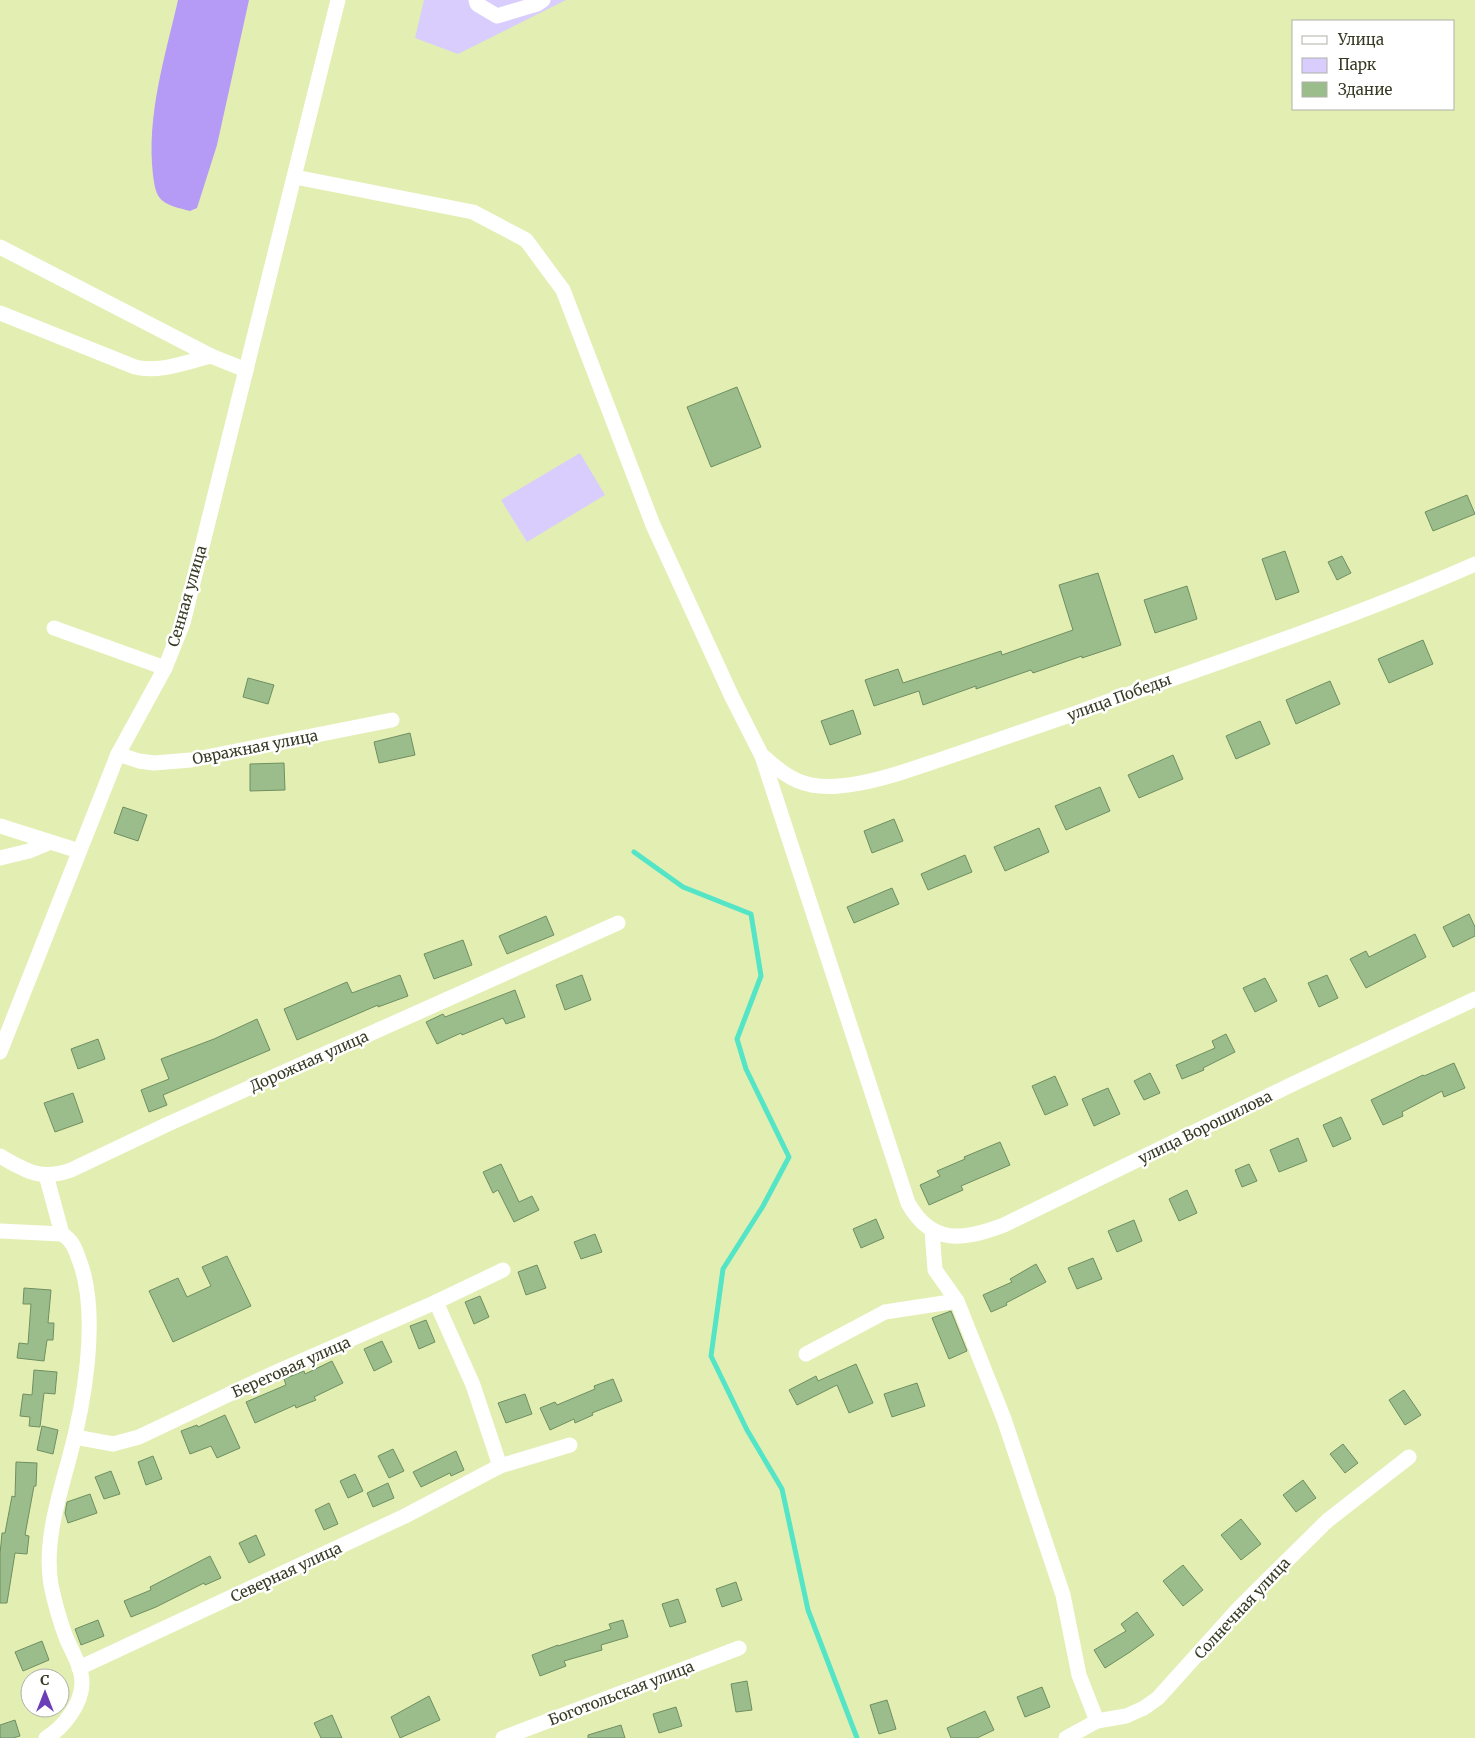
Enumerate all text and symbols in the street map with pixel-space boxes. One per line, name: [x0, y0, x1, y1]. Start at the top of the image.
legend: [1292, 20, 1455, 110]
text: Улица: [1337, 30, 1384, 49]
text: Парк: [1338, 55, 1377, 74]
text: Здание: [1338, 80, 1392, 99]
street label: Сенная улица: [163, 543, 211, 649]
street label: улица Победы: [1064, 669, 1174, 725]
street label: Овражная улица: [191, 725, 319, 769]
street label: Дорожная улица: [247, 1026, 371, 1096]
street label: улица Ворошилова: [1135, 1086, 1275, 1168]
street label: Береговая улица: [229, 1332, 353, 1402]
street label: Северная улица: [227, 1538, 345, 1606]
street label: Солнечная улица: [1190, 1553, 1294, 1663]
street label: Боготольская улица: [545, 1656, 697, 1730]
north arrow: [20, 1668, 70, 1718]
text: С: [40, 1671, 50, 1689]

